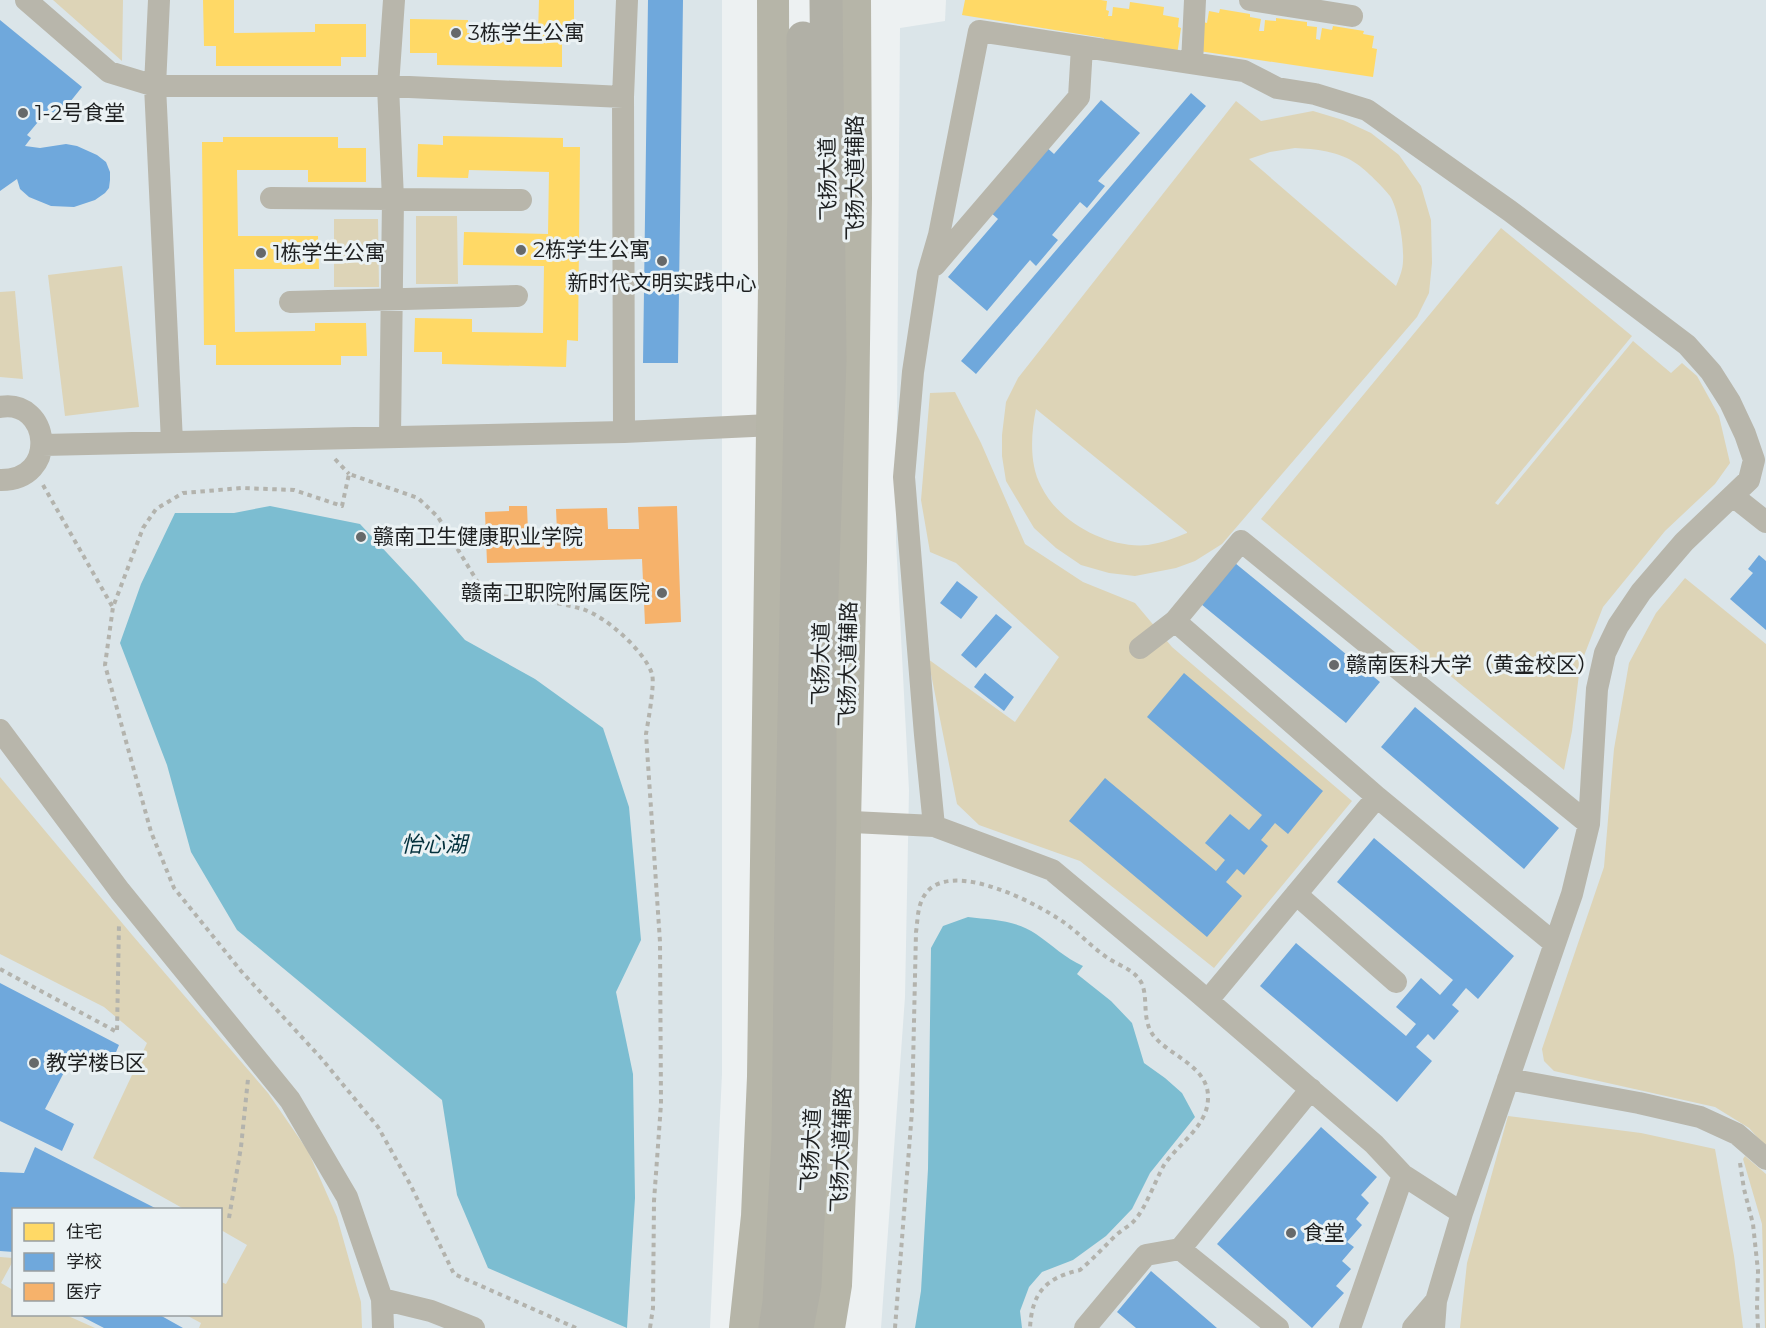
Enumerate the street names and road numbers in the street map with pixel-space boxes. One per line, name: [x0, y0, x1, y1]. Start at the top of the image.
street label: 飞扬大道辅路: [842, 115, 867, 241]
street label: 飞扬大道: [814, 137, 841, 221]
street label: 飞扬大道辅路: [834, 601, 861, 727]
street label: 飞扬大道: [807, 622, 834, 706]
street label: 飞扬大道辅路: [826, 1087, 855, 1213]
street label: 飞扬大道: [796, 1107, 825, 1193]

